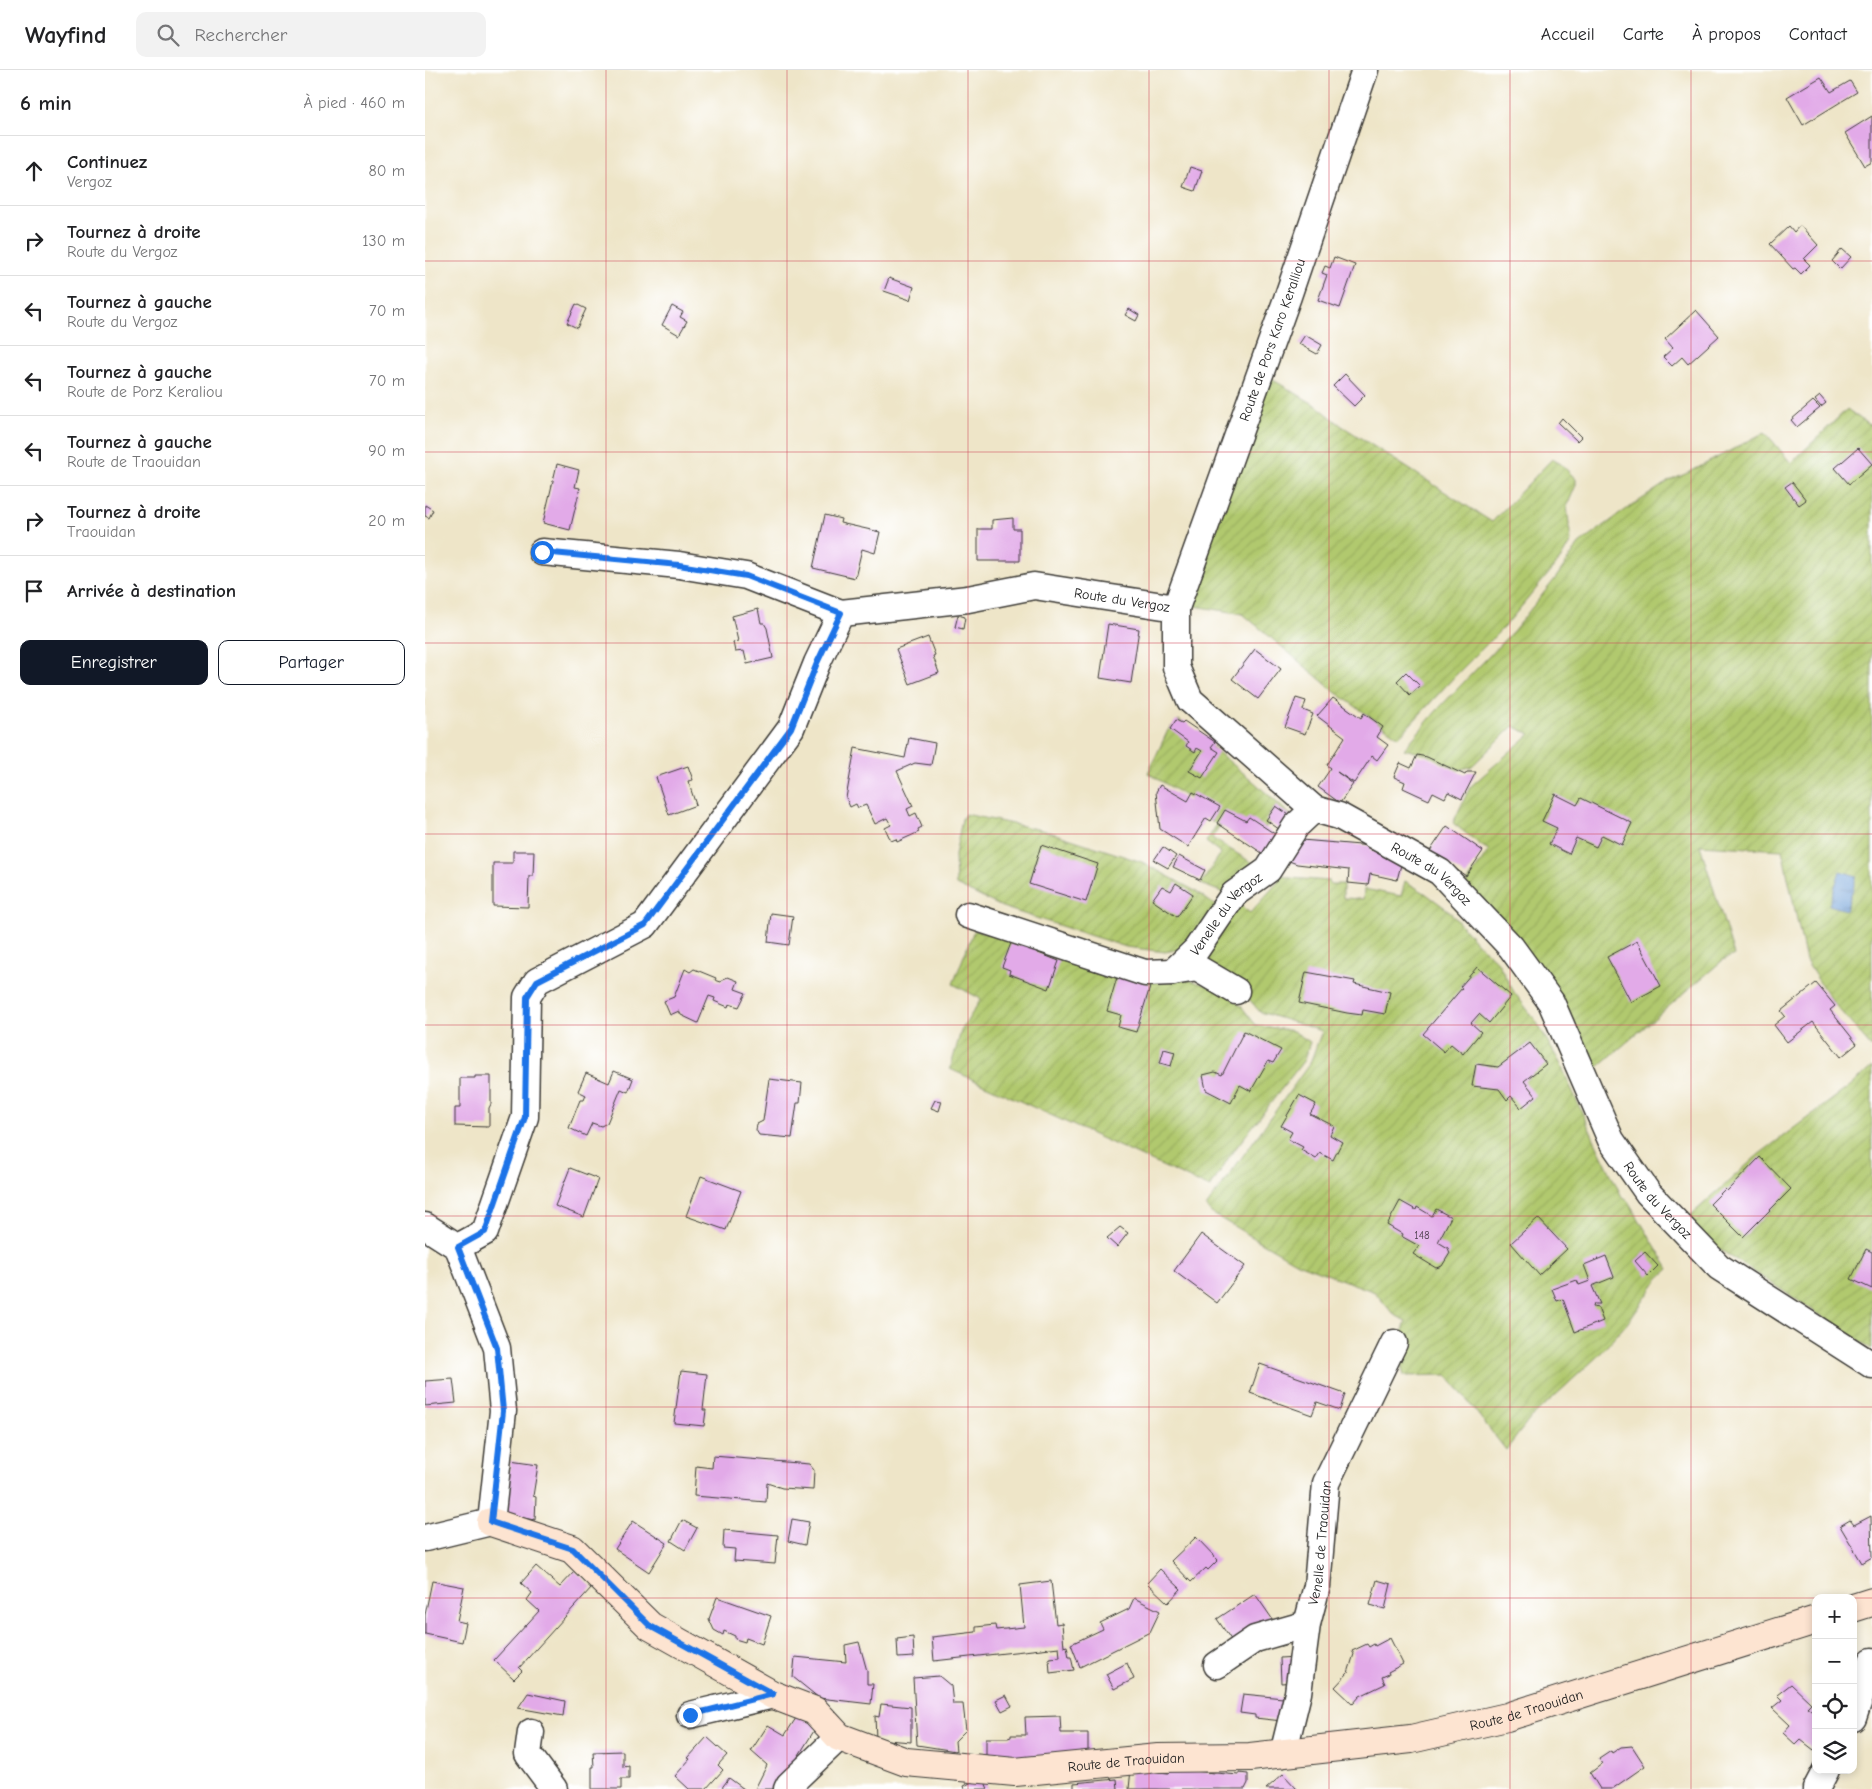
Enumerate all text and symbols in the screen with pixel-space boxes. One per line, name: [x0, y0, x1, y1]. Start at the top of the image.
search box: [136, 12, 486, 57]
text: Wayfind: [25, 21, 106, 49]
icon: search: [154, 21, 182, 49]
text: Rechercher: [194, 24, 287, 46]
text: Accueil: [1541, 24, 1595, 45]
text: Carte: [1623, 24, 1664, 45]
text: À propos: [1692, 24, 1761, 45]
text: Contact: [1789, 24, 1847, 45]
text: 6 min: [20, 91, 72, 115]
text: À pied · 460 m: [303, 94, 405, 112]
text: Continuez: [67, 151, 147, 173]
icon: ahead: [20, 157, 48, 185]
text: 80 m: [368, 162, 405, 180]
text: Vergoz: [67, 173, 112, 191]
text: Tournez à droite: [67, 221, 201, 243]
icon: right: [20, 227, 48, 255]
text: 130 m: [362, 232, 405, 250]
text: Route du Vergoz: [67, 243, 177, 261]
street label: Route de Pors Karo Keralliou: [1236, 256, 1309, 424]
text: Tournez à gauche: [67, 291, 212, 313]
icon: left: [20, 297, 48, 325]
text: 70 m: [369, 302, 405, 320]
text: Route du Vergoz: [67, 313, 177, 331]
text: Tournez à gauche: [67, 361, 212, 383]
icon: left: [20, 367, 48, 395]
text: 70 m: [369, 372, 405, 390]
text: Route de Porz Keraliou: [67, 383, 223, 401]
text: Tournez à gauche: [67, 431, 212, 453]
icon: left: [20, 437, 48, 465]
text: 90 m: [368, 442, 405, 460]
text: Route de Traouidan: [67, 453, 201, 471]
text: Tournez à droite: [67, 501, 201, 523]
icon: right: [20, 507, 48, 535]
text: 20 m: [368, 512, 405, 530]
text: Traouidan: [67, 523, 136, 541]
route start: [531, 541, 554, 564]
icon: arrive: [20, 577, 48, 605]
text: Arrivée à destination: [67, 580, 236, 602]
street label: Route du Vergoz: [1073, 584, 1171, 616]
button: Enregistrer: [20, 640, 208, 685]
button: Partager: [218, 640, 405, 685]
street label: Route du Vergoz: [1388, 839, 1475, 909]
street label: Venelle du Vergoz: [1187, 869, 1266, 960]
street label: Route du Vergoz: [1620, 1158, 1695, 1242]
house number: 148: [1414, 1229, 1430, 1242]
street label: Venelle de Traouidan: [1304, 1480, 1335, 1607]
map controls: [1812, 1594, 1857, 1774]
button: +: [1812, 1594, 1857, 1639]
button: −: [1812, 1639, 1857, 1684]
button: locate: [1812, 1684, 1857, 1729]
street label: Route de Traouidan: [1468, 1686, 1585, 1734]
route end: [679, 1704, 702, 1727]
button: layers: [1812, 1729, 1857, 1774]
street label: Route de Traouidan: [1067, 1750, 1185, 1776]

